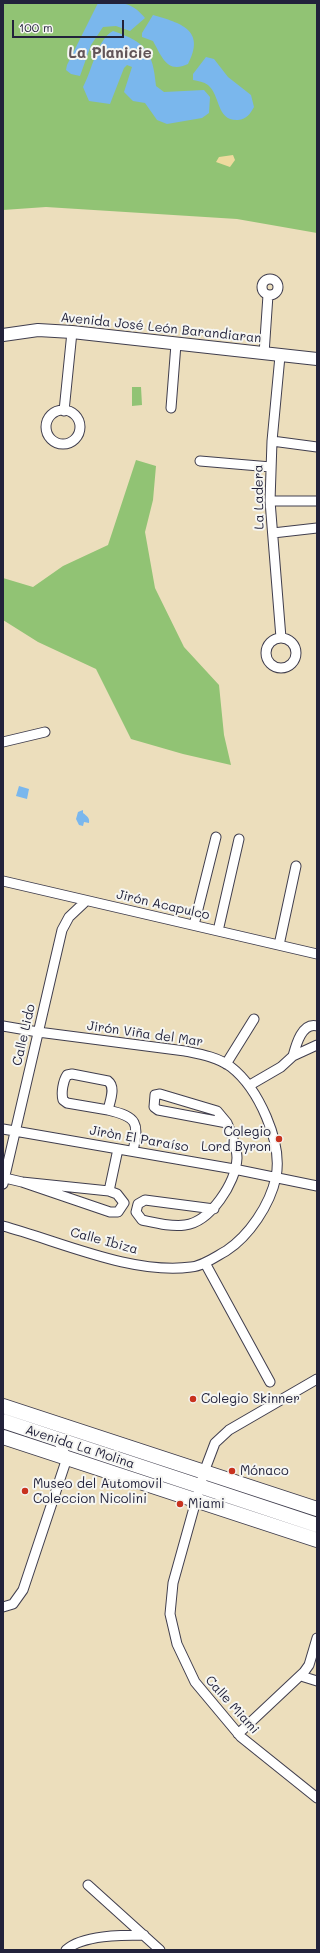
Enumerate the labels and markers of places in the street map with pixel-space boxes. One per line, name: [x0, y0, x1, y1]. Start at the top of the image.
place label: Colegio Lord Byron: [201, 1124, 271, 1155]
marker: Colegio Lord Byron: [274, 1134, 284, 1144]
place label: Colegio Skinner: [201, 1391, 300, 1407]
marker: Colegio Skinner: [188, 1394, 198, 1404]
place label: Mónaco: [240, 1463, 289, 1479]
marker: Mónaco: [227, 1466, 237, 1476]
place label: Museo del Automovil Coleccion Nicolini: [33, 1476, 162, 1507]
marker: Museo del Automovil Coleccion Nicolini: [20, 1486, 30, 1496]
place label: Miami: [188, 1496, 225, 1512]
marker: Miami: [175, 1499, 185, 1509]

